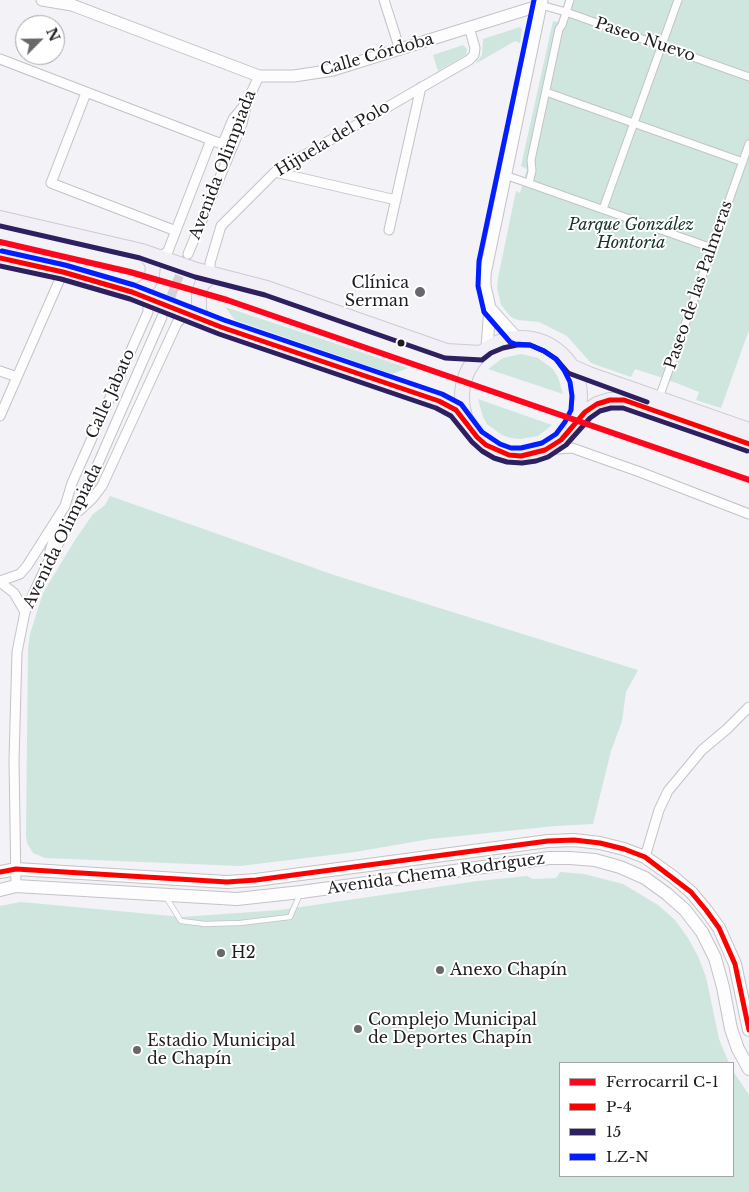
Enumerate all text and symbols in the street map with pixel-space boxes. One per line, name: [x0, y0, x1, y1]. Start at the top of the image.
street label: Paseo Nuevo: [592, 14, 698, 66]
north arrow: [15, 15, 65, 65]
text: N: [42, 25, 64, 44]
street label: Calle Córdoba: [318, 30, 436, 80]
street label: Avenida Olimpiada: [186, 88, 260, 242]
street label: Hijuela del Polo: [272, 97, 394, 181]
street label: Paseo de las Palmeras: [661, 198, 737, 372]
park label: Parque González Hontoria: [568, 215, 694, 253]
place label: Clínica Serman: [345, 273, 409, 311]
marker: Clínica Serman: [413, 285, 427, 299]
unlabelled marker: [396, 338, 406, 348]
street label: Calle Jabato: [83, 346, 139, 442]
street label: Avenida Olimpiada: [20, 461, 106, 611]
street label: Avenida Chema Rodríguez: [326, 849, 546, 899]
place label: H2: [231, 943, 256, 963]
marker: H2: [215, 947, 227, 959]
place label: Anexo Chapín: [450, 960, 567, 980]
marker: Anexo Chapín: [434, 964, 446, 976]
place label: Complejo Municipal de Deportes Chapín: [368, 1010, 537, 1048]
marker: Complejo Municipal de Deportes Chapín: [352, 1023, 364, 1035]
place label: Estadio Municipal de Chapín: [147, 1031, 295, 1069]
marker: Estadio Municipal de Chapín: [131, 1044, 143, 1056]
legend: [559, 1062, 734, 1177]
text: Ferrocarril C-1: [606, 1072, 719, 1091]
text: P-4: [606, 1097, 632, 1116]
text: 15: [606, 1122, 621, 1141]
text: LZ-N: [606, 1147, 649, 1166]

